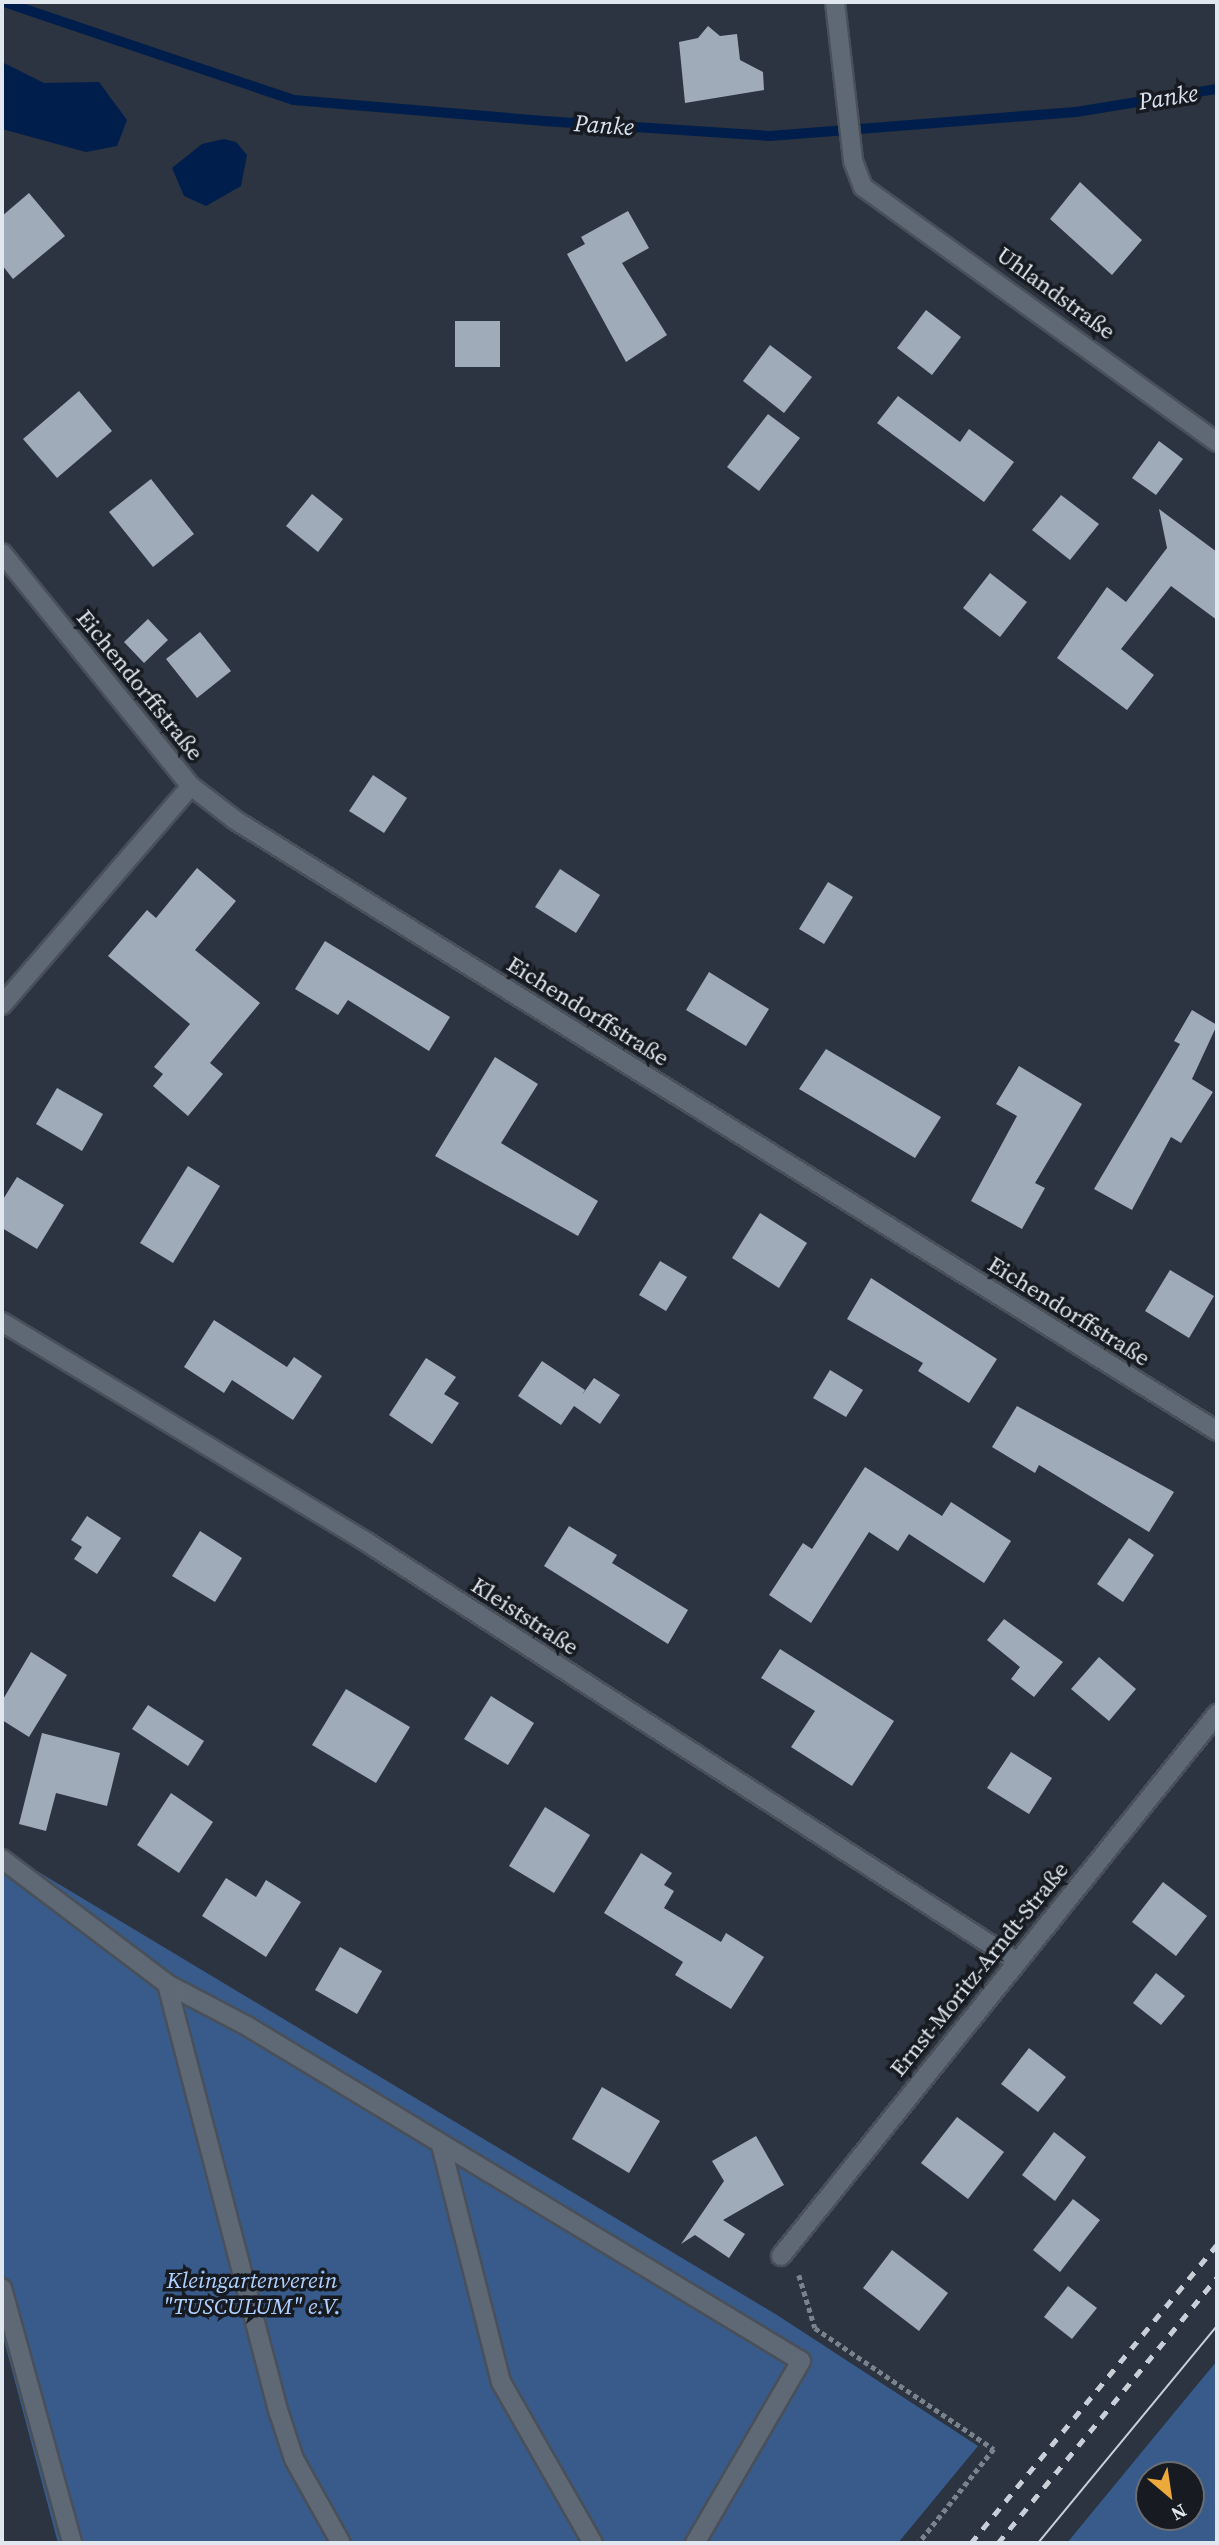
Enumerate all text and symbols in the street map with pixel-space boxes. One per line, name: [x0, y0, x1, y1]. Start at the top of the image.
water label: Panke: [1136, 78, 1200, 116]
water label: Panke: [573, 109, 635, 141]
street label: Uhlandstraße: [991, 241, 1121, 345]
street label: Eichendorffstraße: [71, 604, 209, 766]
street label: Eichendorffstraße: [502, 950, 674, 1072]
street label: Eichendorffstraße: [983, 1250, 1155, 1372]
street label: Kleiststraße: [466, 1571, 584, 1661]
street label: Ernst-Moritz-Arndt-Straße: [884, 1856, 1074, 2082]
park label: Kleingartenverein "TUSCULUM" e.V.: [163, 2266, 341, 2320]
north arrow: [1135, 2461, 1205, 2531]
text: N: [1167, 2498, 1192, 2527]

